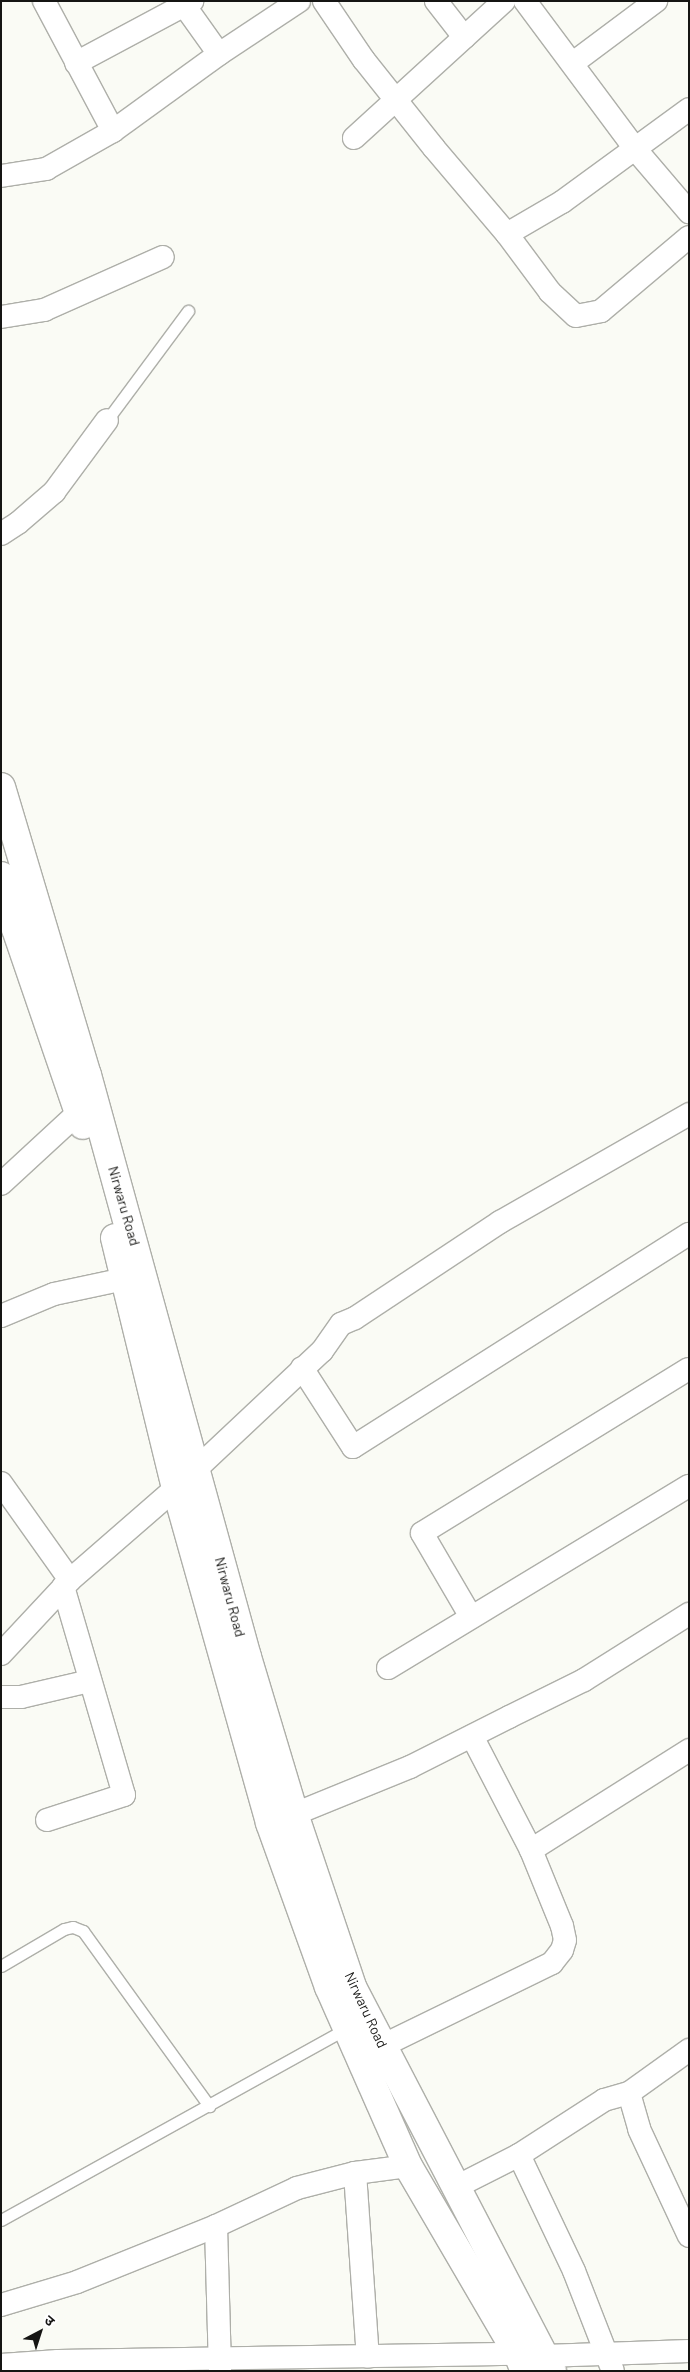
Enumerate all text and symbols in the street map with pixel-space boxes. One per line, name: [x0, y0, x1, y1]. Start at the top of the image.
street label: Nirwaru Road: [105, 1164, 143, 1248]
street label: Nirwaru Road: [211, 1555, 249, 1639]
street label: Nirwaru Road: [341, 1969, 391, 2051]
north arrow: [15, 2307, 65, 2357]
text: उ: [41, 2311, 59, 2329]

